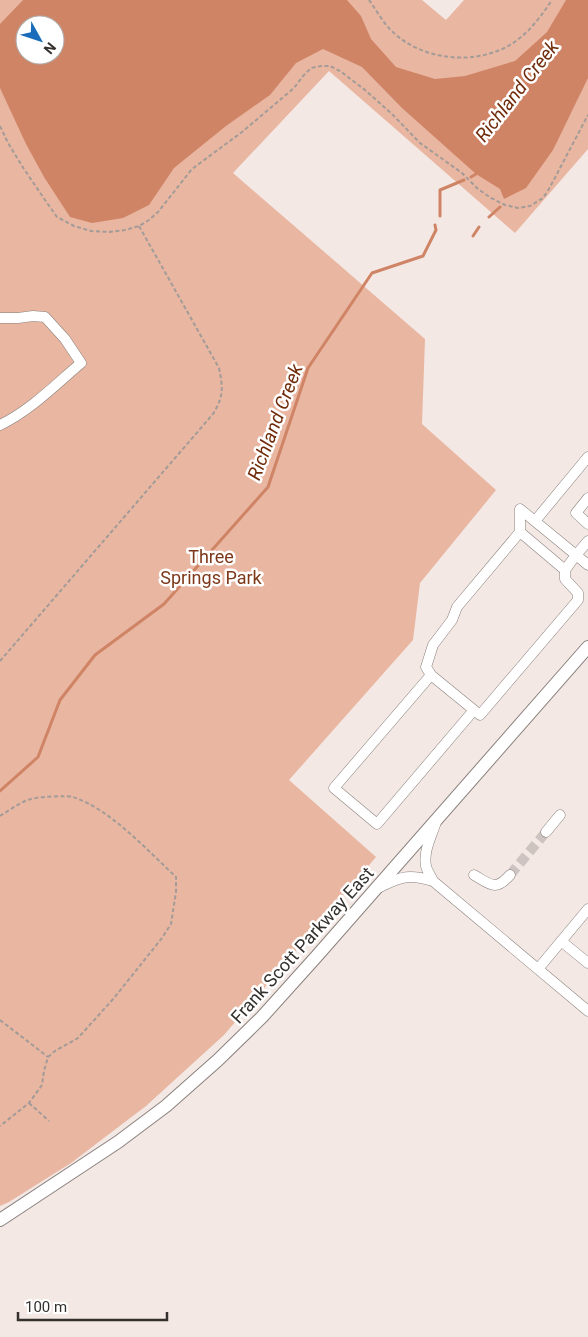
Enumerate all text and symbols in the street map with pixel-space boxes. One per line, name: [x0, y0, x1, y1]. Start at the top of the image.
north arrow: [15, 15, 65, 65]
water label: Richland Creek: [470, 35, 564, 146]
text: N: [41, 39, 59, 57]
water label: Richland Creek: [242, 360, 308, 483]
park label: Three Springs Park: [160, 546, 263, 588]
street label: Frank Scott Parkway East: [226, 862, 378, 1027]
scale bar: [18, 1290, 166, 1322]
text: 100 m: [25, 1298, 67, 1316]

